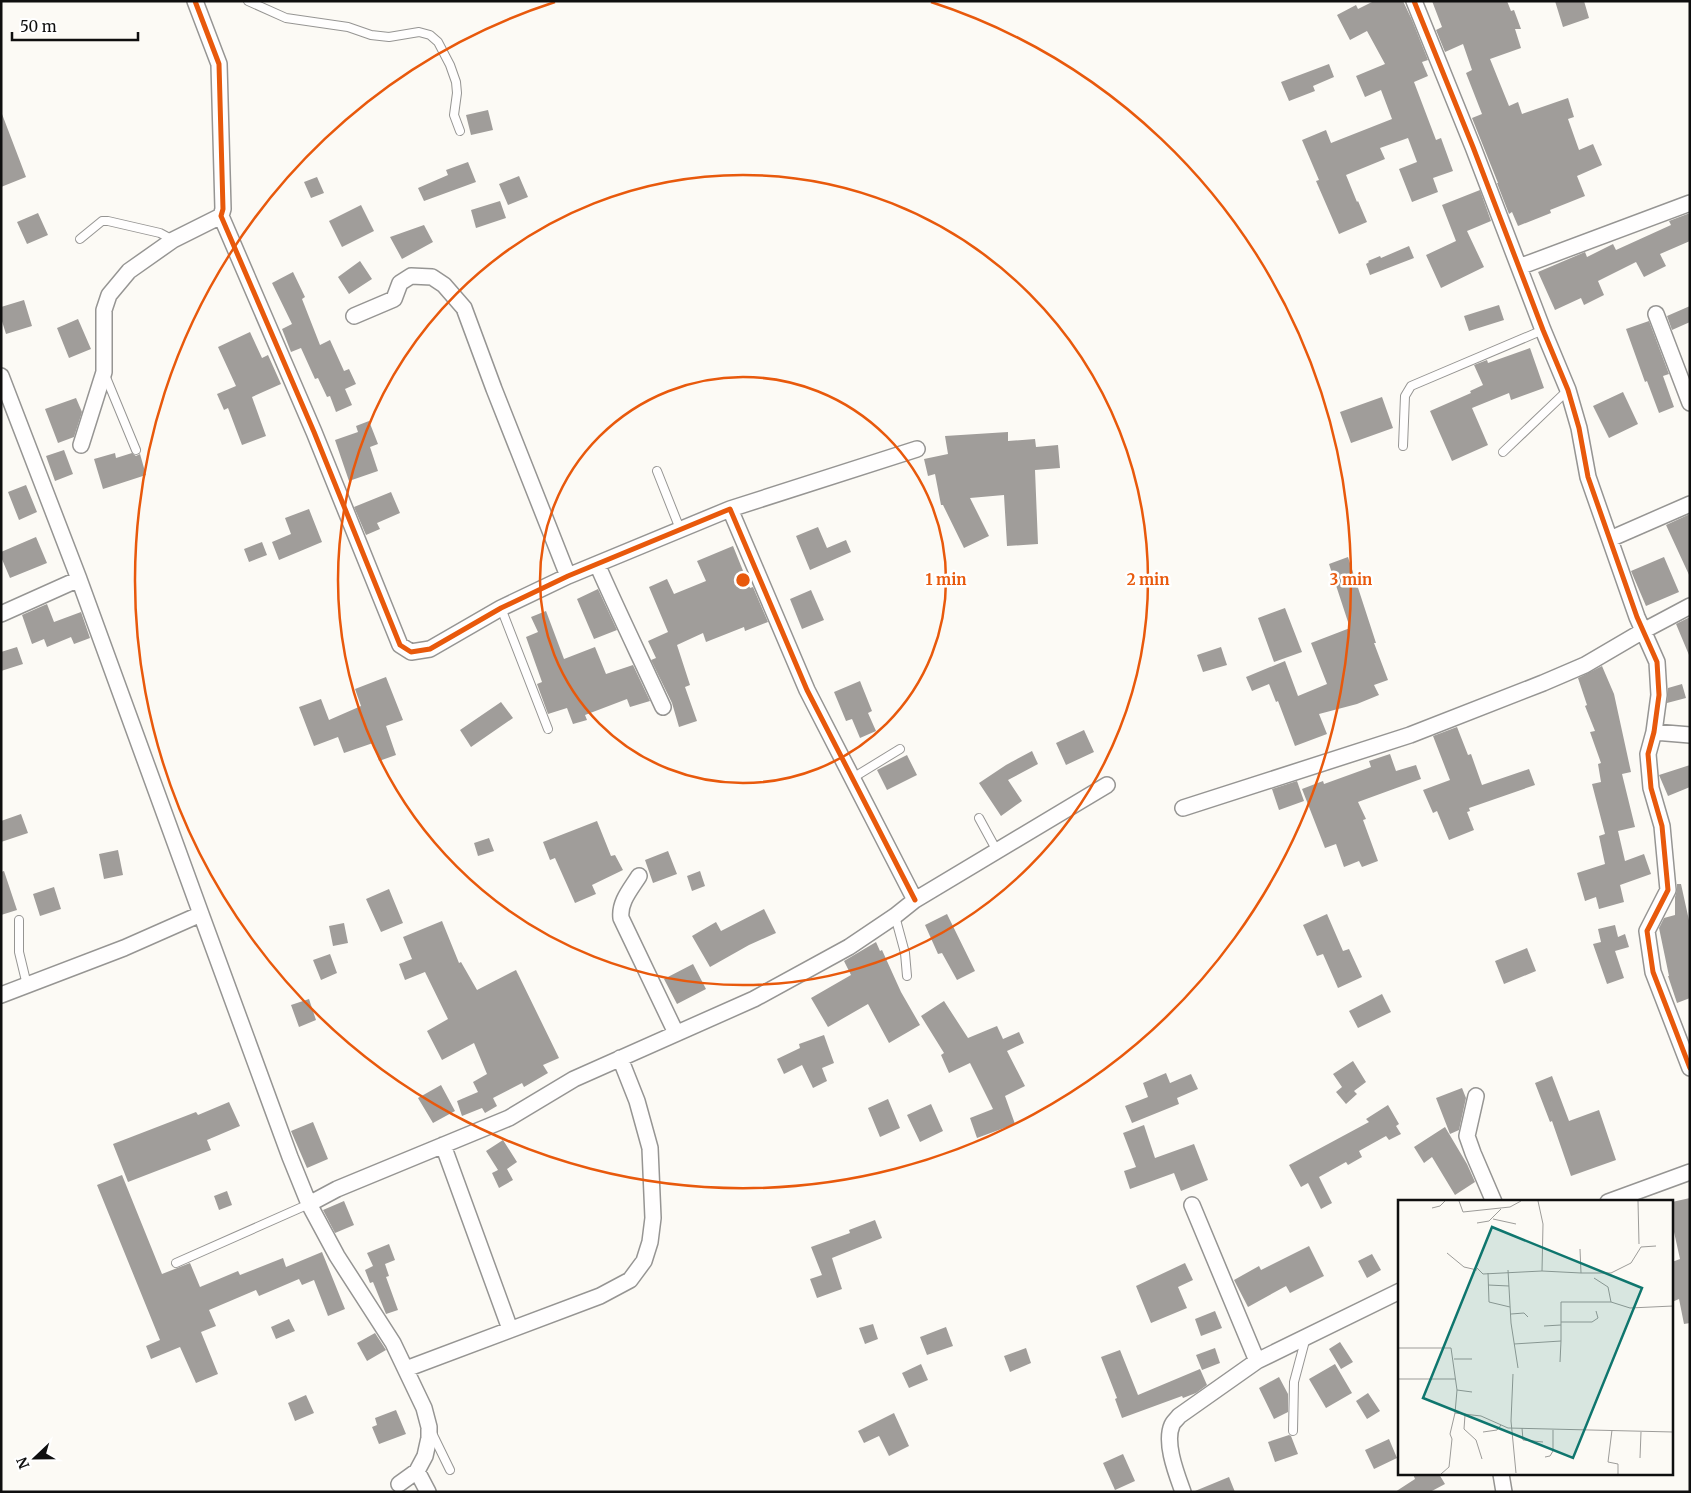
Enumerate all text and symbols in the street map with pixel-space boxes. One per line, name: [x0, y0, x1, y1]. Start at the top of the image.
scale bar: [12, 10, 139, 42]
text: 50 m: [20, 17, 57, 36]
text: 1 min: [926, 570, 966, 589]
text: 2 min: [1127, 570, 1169, 589]
text: 3 min: [1330, 570, 1372, 589]
centre of rings: [734, 571, 752, 589]
inset map: [1398, 1200, 1674, 1476]
north arrow: [10, 1433, 60, 1483]
text: N: [13, 1454, 33, 1471]

